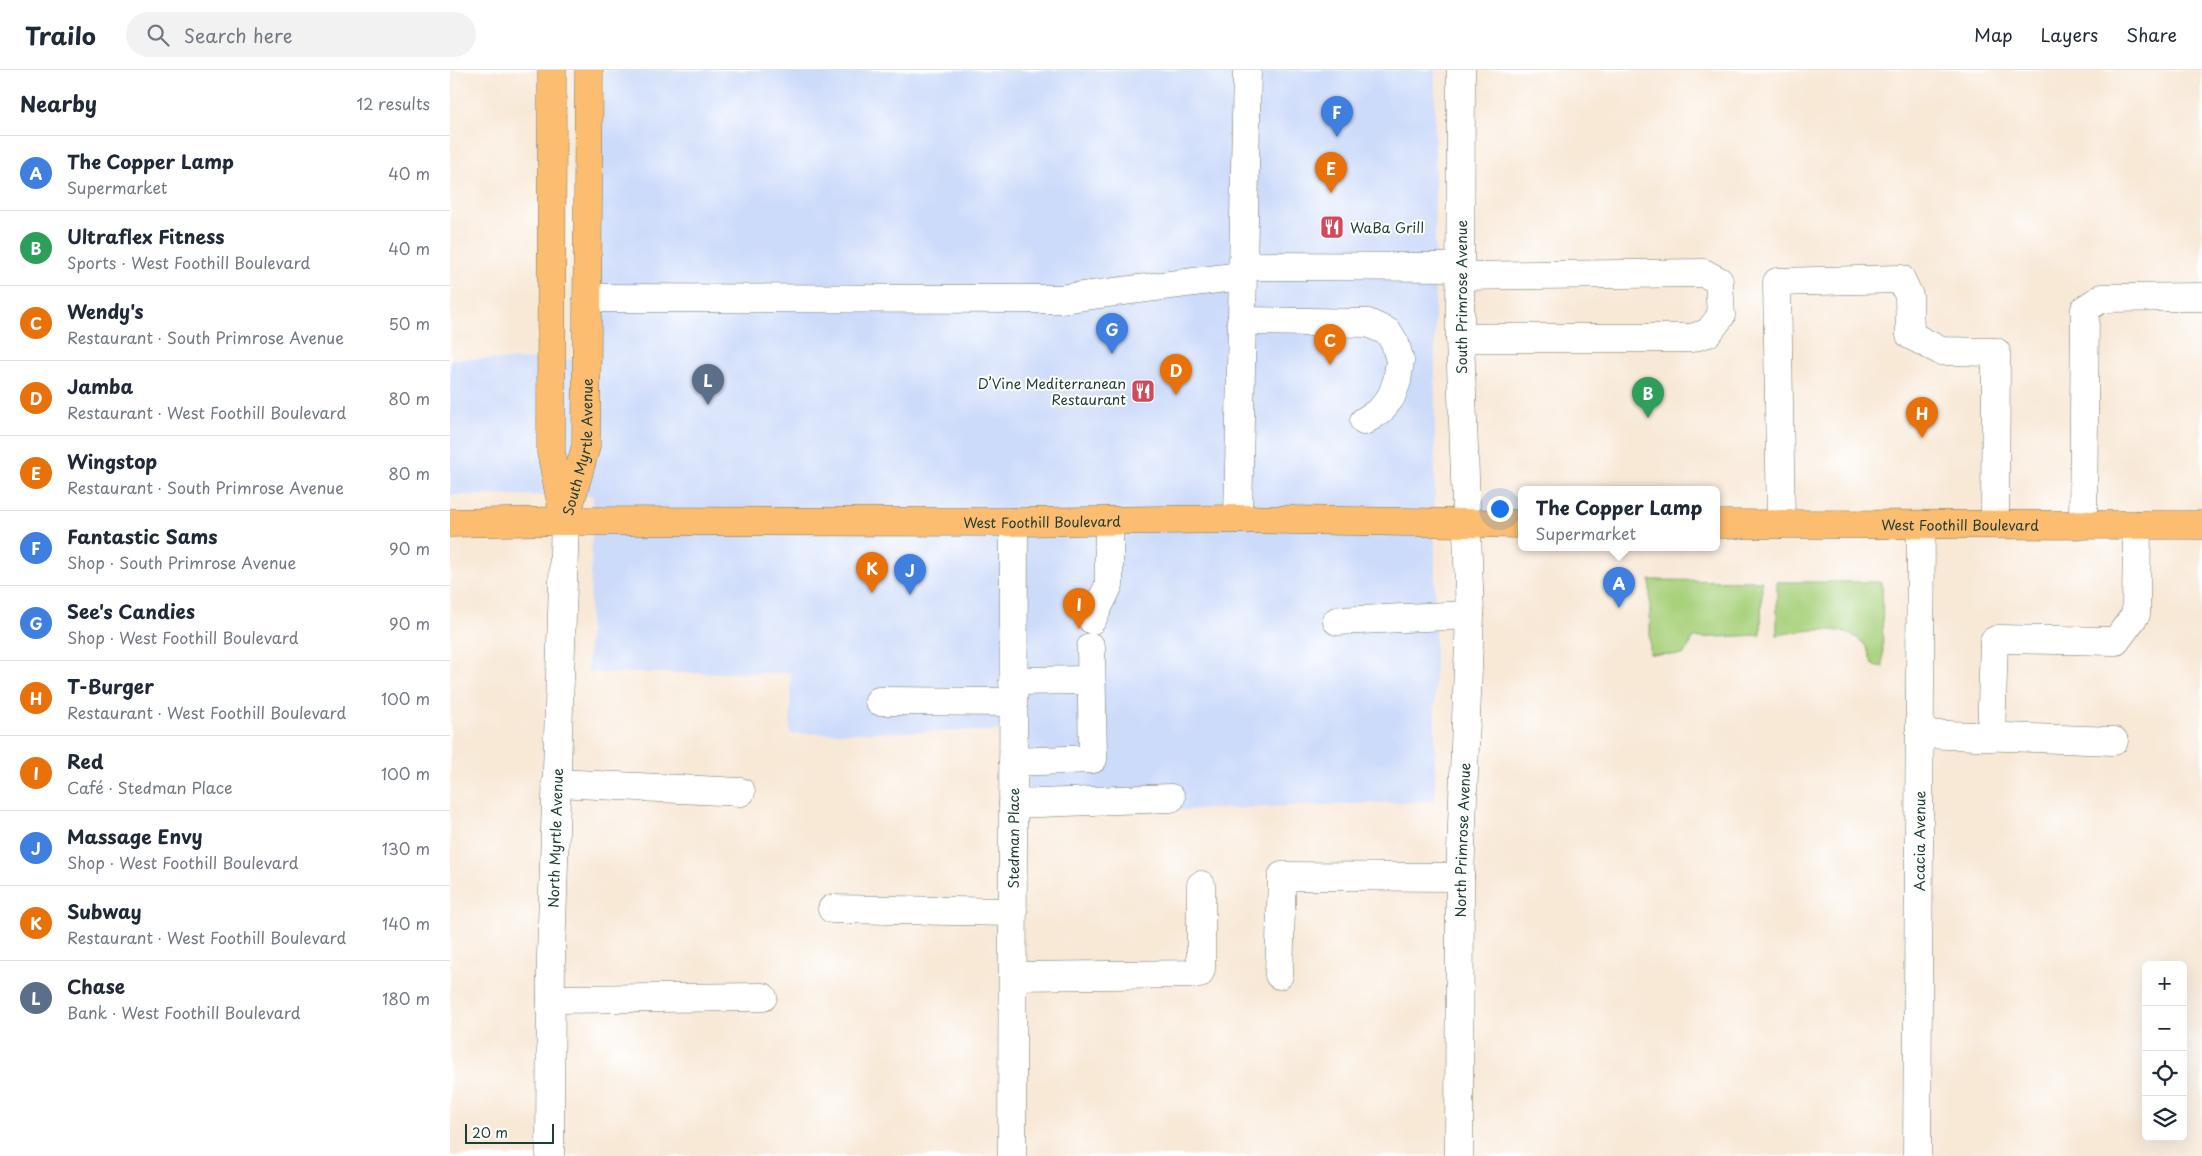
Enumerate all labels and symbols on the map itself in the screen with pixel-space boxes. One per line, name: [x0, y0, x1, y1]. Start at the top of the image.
pin: F: [1321, 96, 1353, 137]
pin: E: [1315, 152, 1347, 193]
restaurant icon: WaBa Grill: [1319, 214, 1345, 240]
place label: WaBa Grill: [1350, 217, 1424, 238]
street label: South Primrose Avenue: [1451, 220, 1472, 374]
pin: G: [1096, 313, 1128, 354]
pin: C: [1314, 324, 1346, 365]
pin: D: [1160, 354, 1192, 395]
pin: L: [692, 364, 724, 405]
place label: D’Vine Mediterranean Restaurant: [978, 373, 1126, 410]
pin: B: [1632, 377, 1664, 418]
street label: South Myrtle Avenue: [557, 378, 597, 518]
restaurant icon: D’Vine Mediterranean Restaurant: [1130, 378, 1156, 404]
pin: H: [1906, 397, 1938, 438]
your location: [1487, 496, 1513, 522]
street label: West Foothill Boulevard: [963, 510, 1121, 533]
street label: West Foothill Boulevard: [1881, 514, 2039, 535]
pin: K: [856, 552, 888, 593]
pin: J: [894, 554, 926, 595]
pin: A: [1603, 567, 1635, 608]
pin: I: [1063, 588, 1095, 629]
street label: North Primrose Avenue: [1449, 762, 1475, 918]
street label: North Myrtle Avenue: [542, 768, 568, 908]
street label: Stedman Place: [1002, 787, 1024, 888]
street label: Acacia Avenue: [1908, 790, 1930, 891]
scale bar: [465, 1121, 554, 1144]

